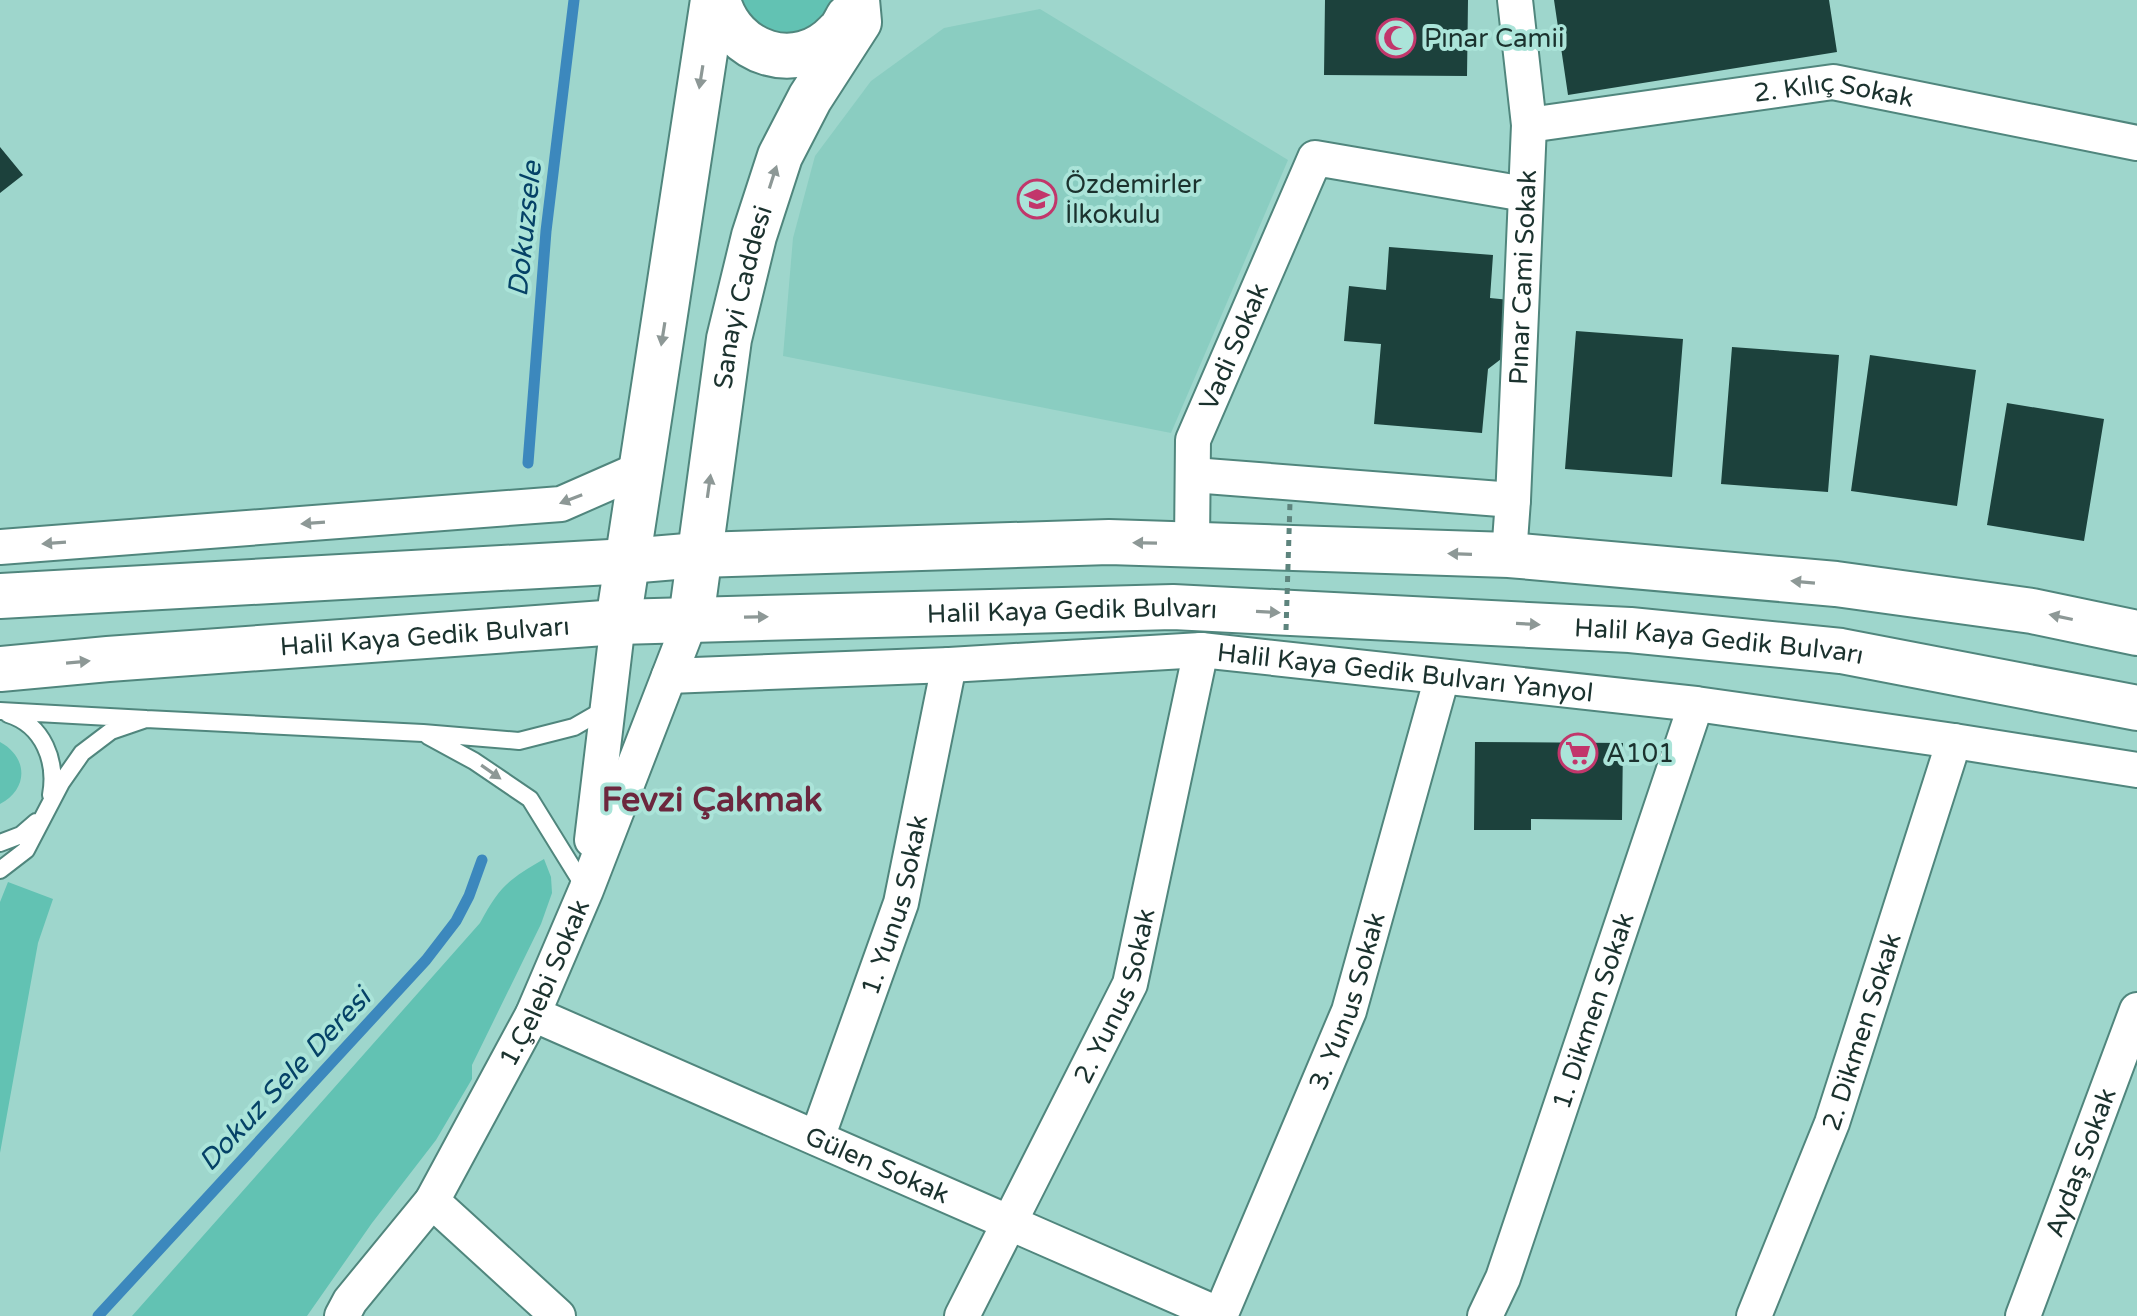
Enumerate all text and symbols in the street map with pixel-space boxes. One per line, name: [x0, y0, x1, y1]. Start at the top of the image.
mosque icon: Pınar Camii: [1375, 17, 1417, 59]
place label: Pınar Camii: [1424, 23, 1564, 54]
one-way arrow: [694, 65, 707, 90]
street label: 2. Kılıç Sokak: [1752, 67, 1916, 114]
water label: Dokuzsele: [501, 158, 549, 298]
one-way arrow: [767, 165, 779, 189]
place label: Özdemirler İlkokulu: [1065, 169, 1202, 230]
street label: Pınar Cami Sokak: [1503, 169, 1543, 386]
school or university icon: Özdemirler İlkokulu: [1016, 178, 1058, 220]
street label: Sanayi Caddesi: [707, 202, 779, 391]
street label: Vadi Sokak: [1193, 278, 1275, 415]
one-way arrow: [656, 322, 669, 347]
one-way arrow: [703, 473, 716, 498]
one-way arrow: [559, 493, 583, 506]
one-way arrow: [300, 517, 325, 530]
one-way arrow: [41, 537, 66, 550]
one-way arrow: [1132, 537, 1157, 549]
one-way arrow: [1447, 547, 1472, 560]
one-way arrow: [1790, 575, 1815, 588]
street label: Halil Kaya Gedik Bulvarı: [926, 592, 1218, 630]
one-way arrow: [1256, 605, 1281, 618]
one-way arrow: [2048, 610, 2073, 623]
street label: Halil Kaya Gedik Bulvarı: [279, 611, 571, 662]
one-way arrow: [744, 611, 769, 624]
street label: Halil Kaya Gedik Bulvarı: [1573, 612, 1866, 671]
one-way arrow: [1515, 618, 1541, 631]
street label: Halil Kaya Gedik Bulvarı Yanyol: [1215, 637, 1595, 709]
one-way arrow: [66, 655, 91, 668]
supermarket icon: A101: [1557, 732, 1599, 774]
place label: A101: [1606, 738, 1674, 769]
one-way arrow: [480, 764, 501, 779]
district label: Fevzi Çakmak: [602, 780, 822, 821]
street label: 1. Yunus Sokak: [854, 812, 934, 999]
street label: 1.Çelebi Sokak: [493, 895, 596, 1072]
street label: 2. Yunus Sokak: [1067, 906, 1162, 1089]
street label: 3. Yunus Sokak: [1302, 909, 1392, 1095]
street label: 1. Dikmen Sokak: [1546, 909, 1641, 1113]
street label: 2. Dikmen Sokak: [1816, 929, 1908, 1134]
water label: Dokuz Sele Deresi: [191, 979, 380, 1178]
street label: Aydaş Sokak: [2039, 1083, 2123, 1242]
street label: Gülen Sokak: [800, 1120, 954, 1210]

